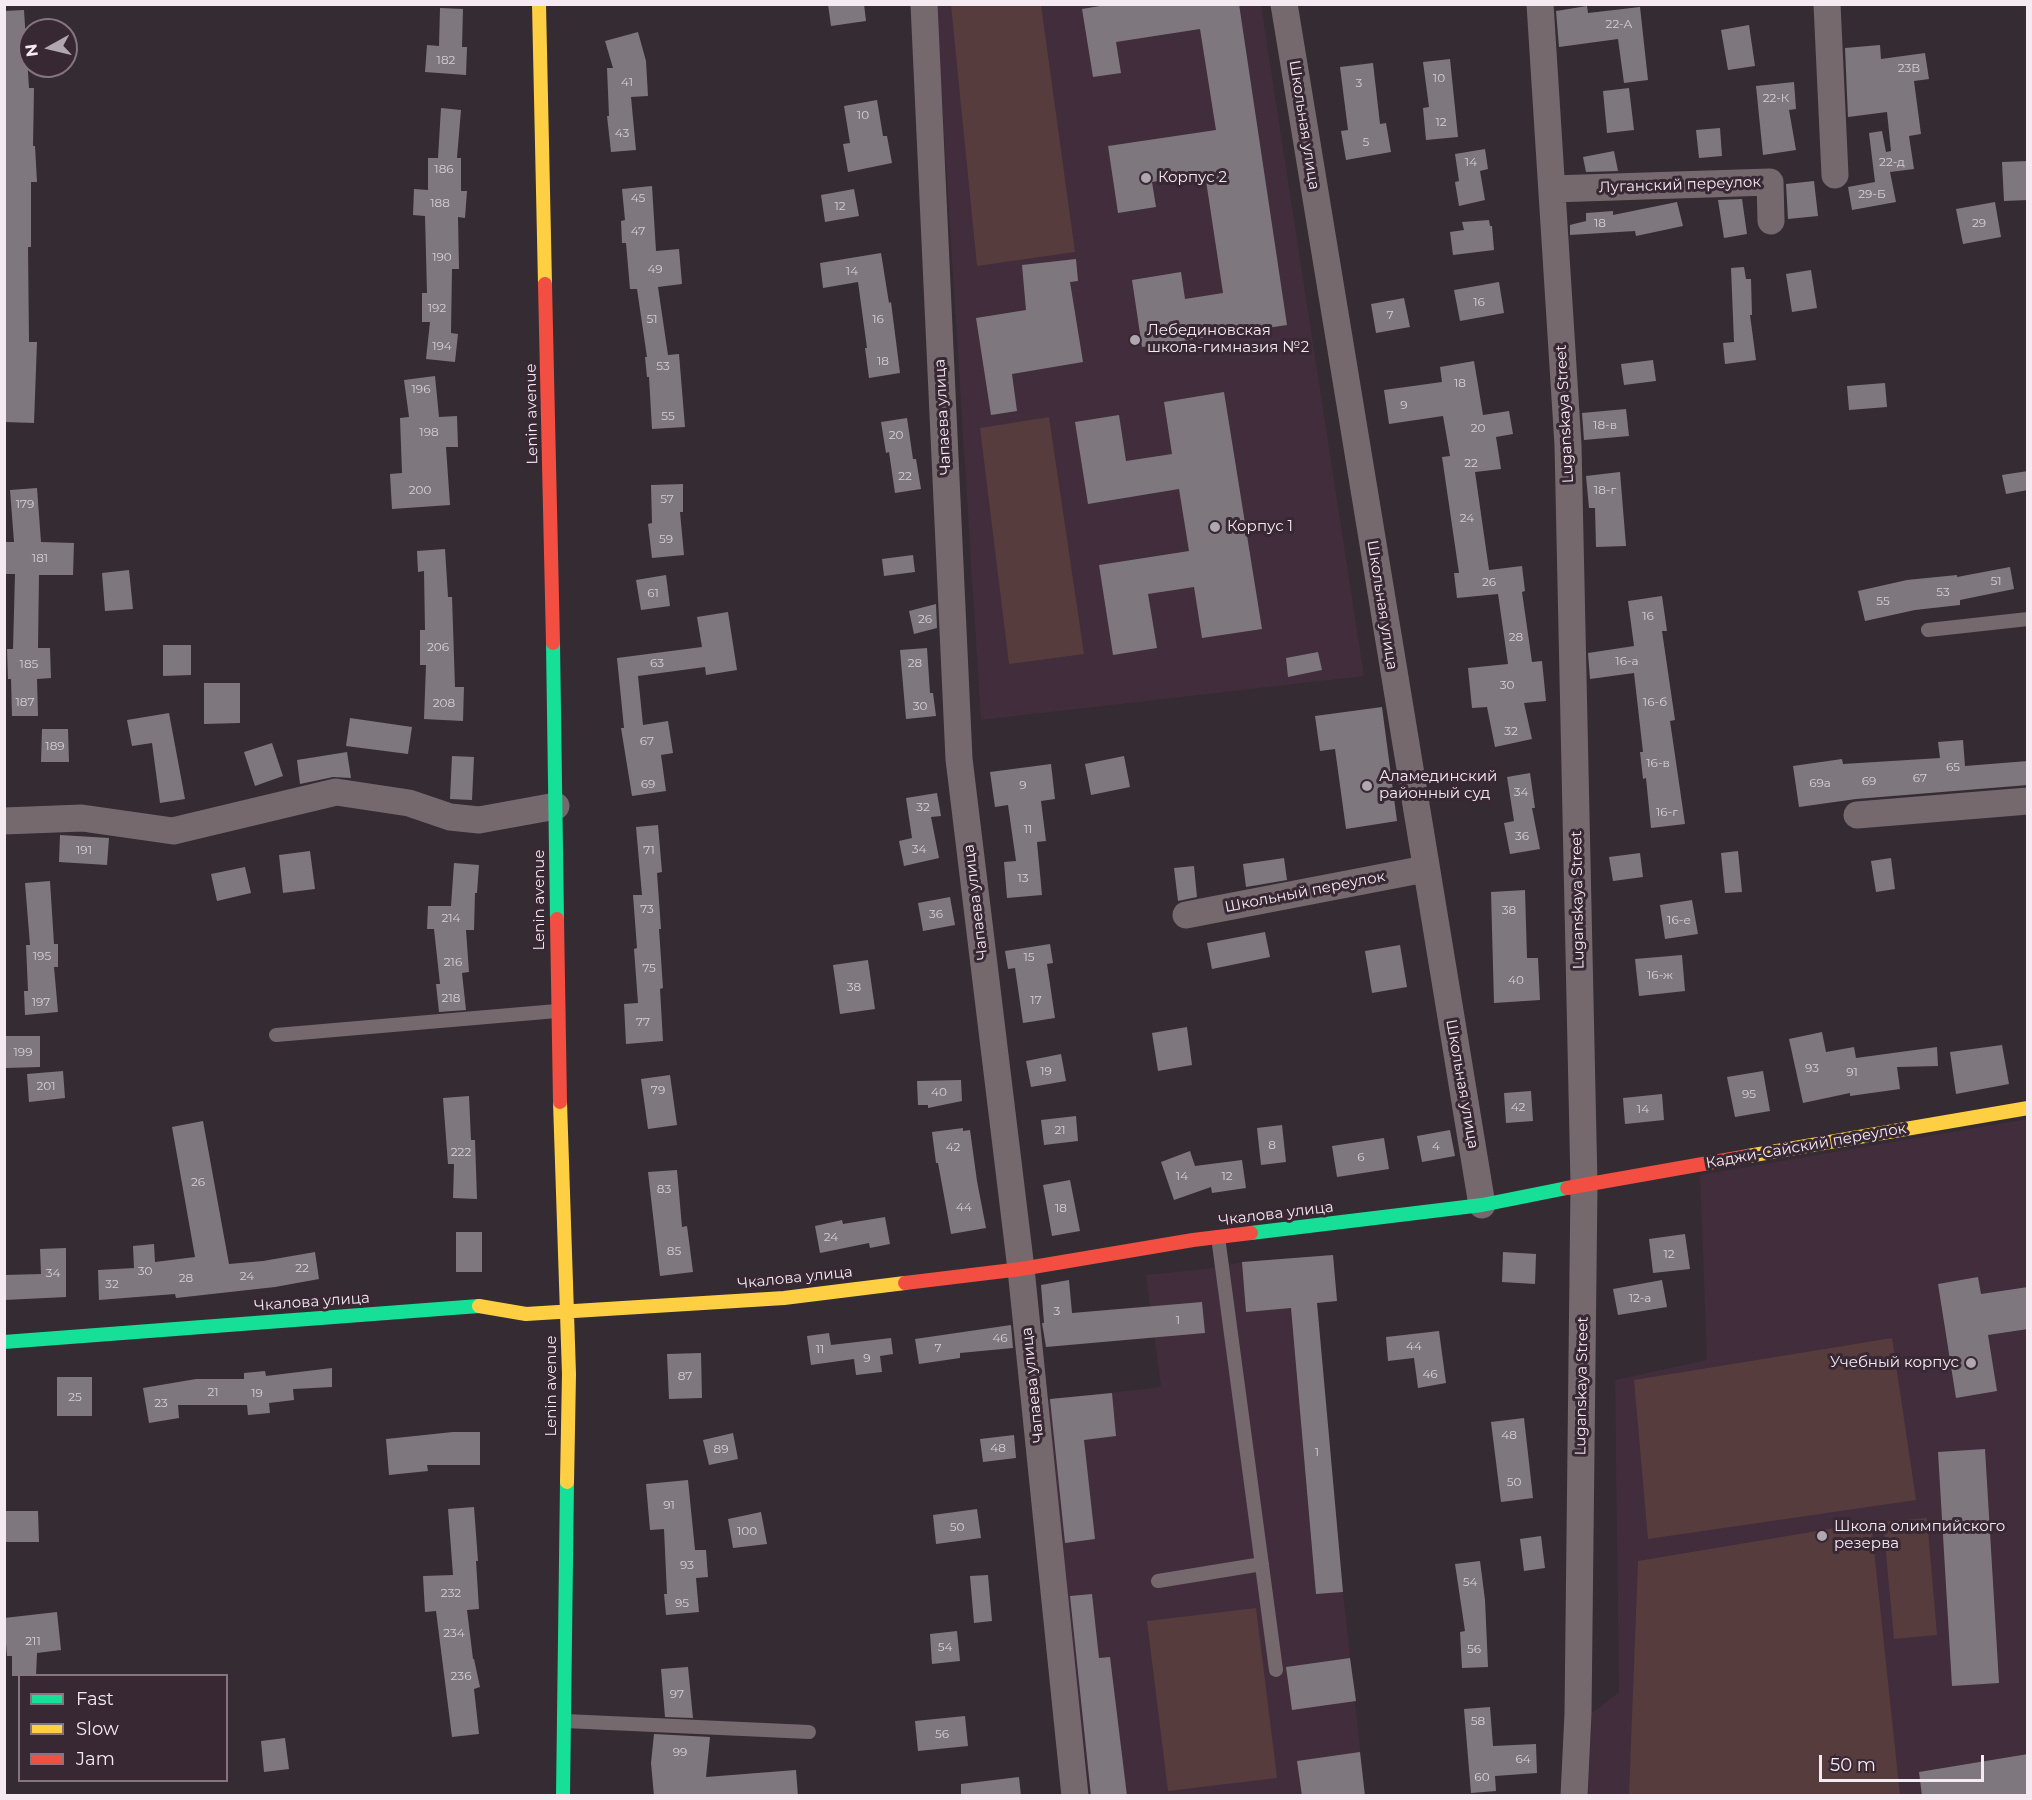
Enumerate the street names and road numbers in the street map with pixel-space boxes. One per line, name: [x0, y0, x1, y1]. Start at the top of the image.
street label: Школьная улица: [1285, 59, 1323, 191]
street label: Луганский переулок: [1599, 173, 1761, 197]
street label: Luganskaya Street: [1552, 344, 1578, 484]
street label: Чапаева улица: [931, 358, 955, 476]
street label: Lenin avenue: [522, 363, 542, 465]
street label: Школьная улица: [1363, 539, 1401, 671]
street label: Luganskaya Street: [1568, 830, 1588, 970]
street label: Чапаева улица: [960, 843, 992, 961]
street label: Lenin avenue: [531, 850, 549, 950]
street label: Школьный переулок: [1223, 868, 1387, 916]
street label: Школьная улица: [1442, 1018, 1482, 1150]
street label: Каджи-Сайский переулок: [1704, 1119, 1908, 1173]
street label: Чкалова улица: [1217, 1198, 1335, 1230]
street label: Чкалова улица: [737, 1263, 853, 1293]
street label: Чкалова улица: [254, 1289, 370, 1315]
street label: Luganskaya Street: [1572, 1316, 1592, 1456]
street label: Чапаева улица: [1018, 1326, 1048, 1444]
street label: Lenin avenue: [543, 1336, 561, 1436]

